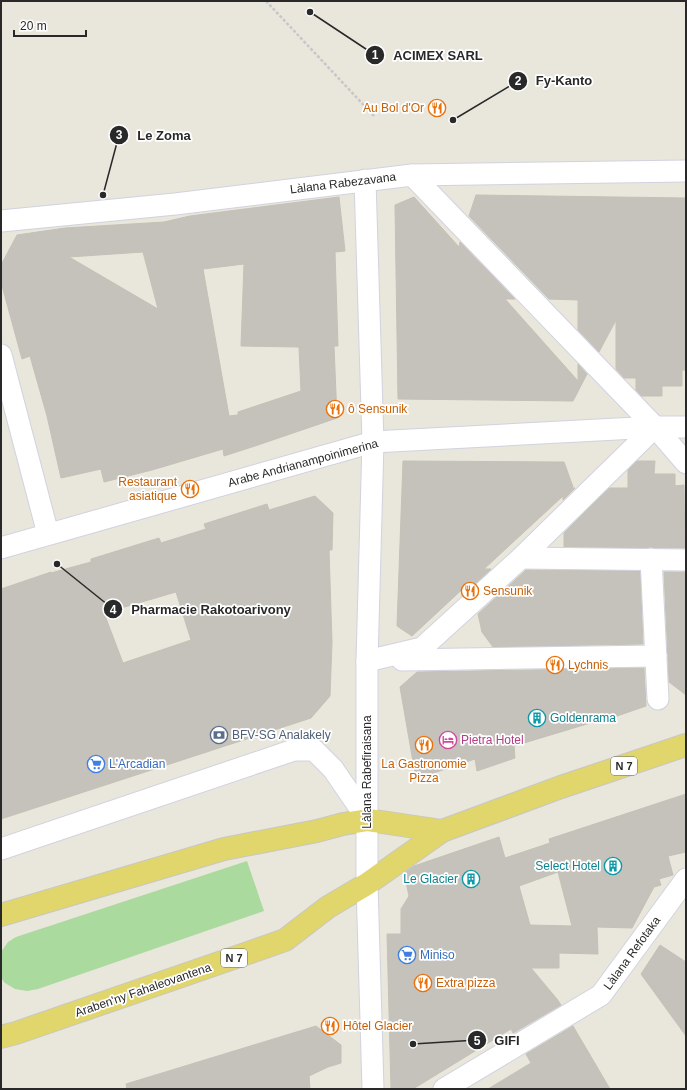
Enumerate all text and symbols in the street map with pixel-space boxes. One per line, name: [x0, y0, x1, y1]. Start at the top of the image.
scale bar: [14, 12, 86, 38]
text: 20 m: [20, 19, 47, 33]
callout: ACIMEX SARL: [365, 43, 490, 68]
text: 1: [372, 48, 379, 62]
text: ACIMEX SARL: [393, 48, 483, 63]
callout: Fy-Kanto: [508, 68, 600, 93]
text: Fy-Kanto: [536, 73, 592, 88]
text: 2: [515, 74, 522, 88]
restaurant icon: Au Bol d'Or: [427, 98, 447, 118]
place label: Au Bol d'Or: [363, 101, 424, 115]
callout: Le Zoma: [109, 123, 198, 148]
text: 3: [116, 128, 123, 142]
text: Le Zoma: [137, 128, 191, 143]
street label: Làlana Rabezavana: [289, 170, 397, 196]
restaurant icon: ô Sensunik: [325, 399, 345, 419]
place label: ô Sensunik: [348, 402, 408, 416]
street label: Arabe Andrianampoinimerina: [226, 436, 380, 490]
place label: Restaurant asiatique: [118, 475, 178, 503]
restaurant icon: Restaurant asiatique: [180, 479, 200, 499]
restaurant icon: Sensunik: [460, 581, 480, 601]
place label: Sensunik: [483, 584, 533, 598]
callout: Pharmacie Rakotoarivony: [103, 597, 299, 622]
text: Pharmacie Rakotoarivony: [131, 602, 292, 617]
text: 4: [110, 603, 117, 617]
restaurant icon: Lychnis: [545, 655, 565, 675]
place label: Lychnis: [568, 658, 608, 672]
building icon: Goldenrama: [527, 708, 547, 728]
place label: Goldenrama: [550, 711, 616, 725]
street label: Làlana Rabefiraisana: [360, 715, 374, 829]
bank icon: BFV-SG Analakely: [209, 725, 229, 745]
place label: BFV-SG Analakely: [232, 728, 331, 742]
hotel icon: Pietra Hotel: [438, 730, 458, 750]
place label: Pietra Hotel: [461, 733, 524, 747]
restaurant icon: La Gastronomie Pizza: [414, 735, 434, 755]
supermarket icon: L'Arcadian: [86, 754, 106, 774]
place label: L'Arcadian: [109, 757, 165, 771]
place label: La Gastronomie Pizza: [381, 757, 467, 785]
road number: N 7: [611, 757, 637, 775]
building icon: Select Hotel: [603, 856, 623, 876]
place label: Select Hotel: [535, 859, 600, 873]
building icon: Le Glacier: [461, 869, 481, 889]
place label: Le Glacier: [403, 872, 458, 886]
street label: Làlana Refotaka: [601, 913, 664, 992]
supermarket icon: Miniso: [397, 945, 417, 965]
place label: Miniso: [420, 948, 455, 962]
road number: N 7: [221, 949, 247, 967]
street label: Araben'ny Fahaleovantena: [73, 960, 213, 1020]
restaurant icon: Extra pizza: [413, 973, 433, 993]
place label: Extra pizza: [436, 976, 496, 990]
restaurant icon: Hôtel Glacier: [320, 1016, 340, 1036]
place label: Hôtel Glacier: [343, 1019, 412, 1033]
callout: GIFI: [467, 1028, 528, 1053]
text: GIFI: [494, 1033, 520, 1048]
text: 5: [474, 1034, 481, 1048]

